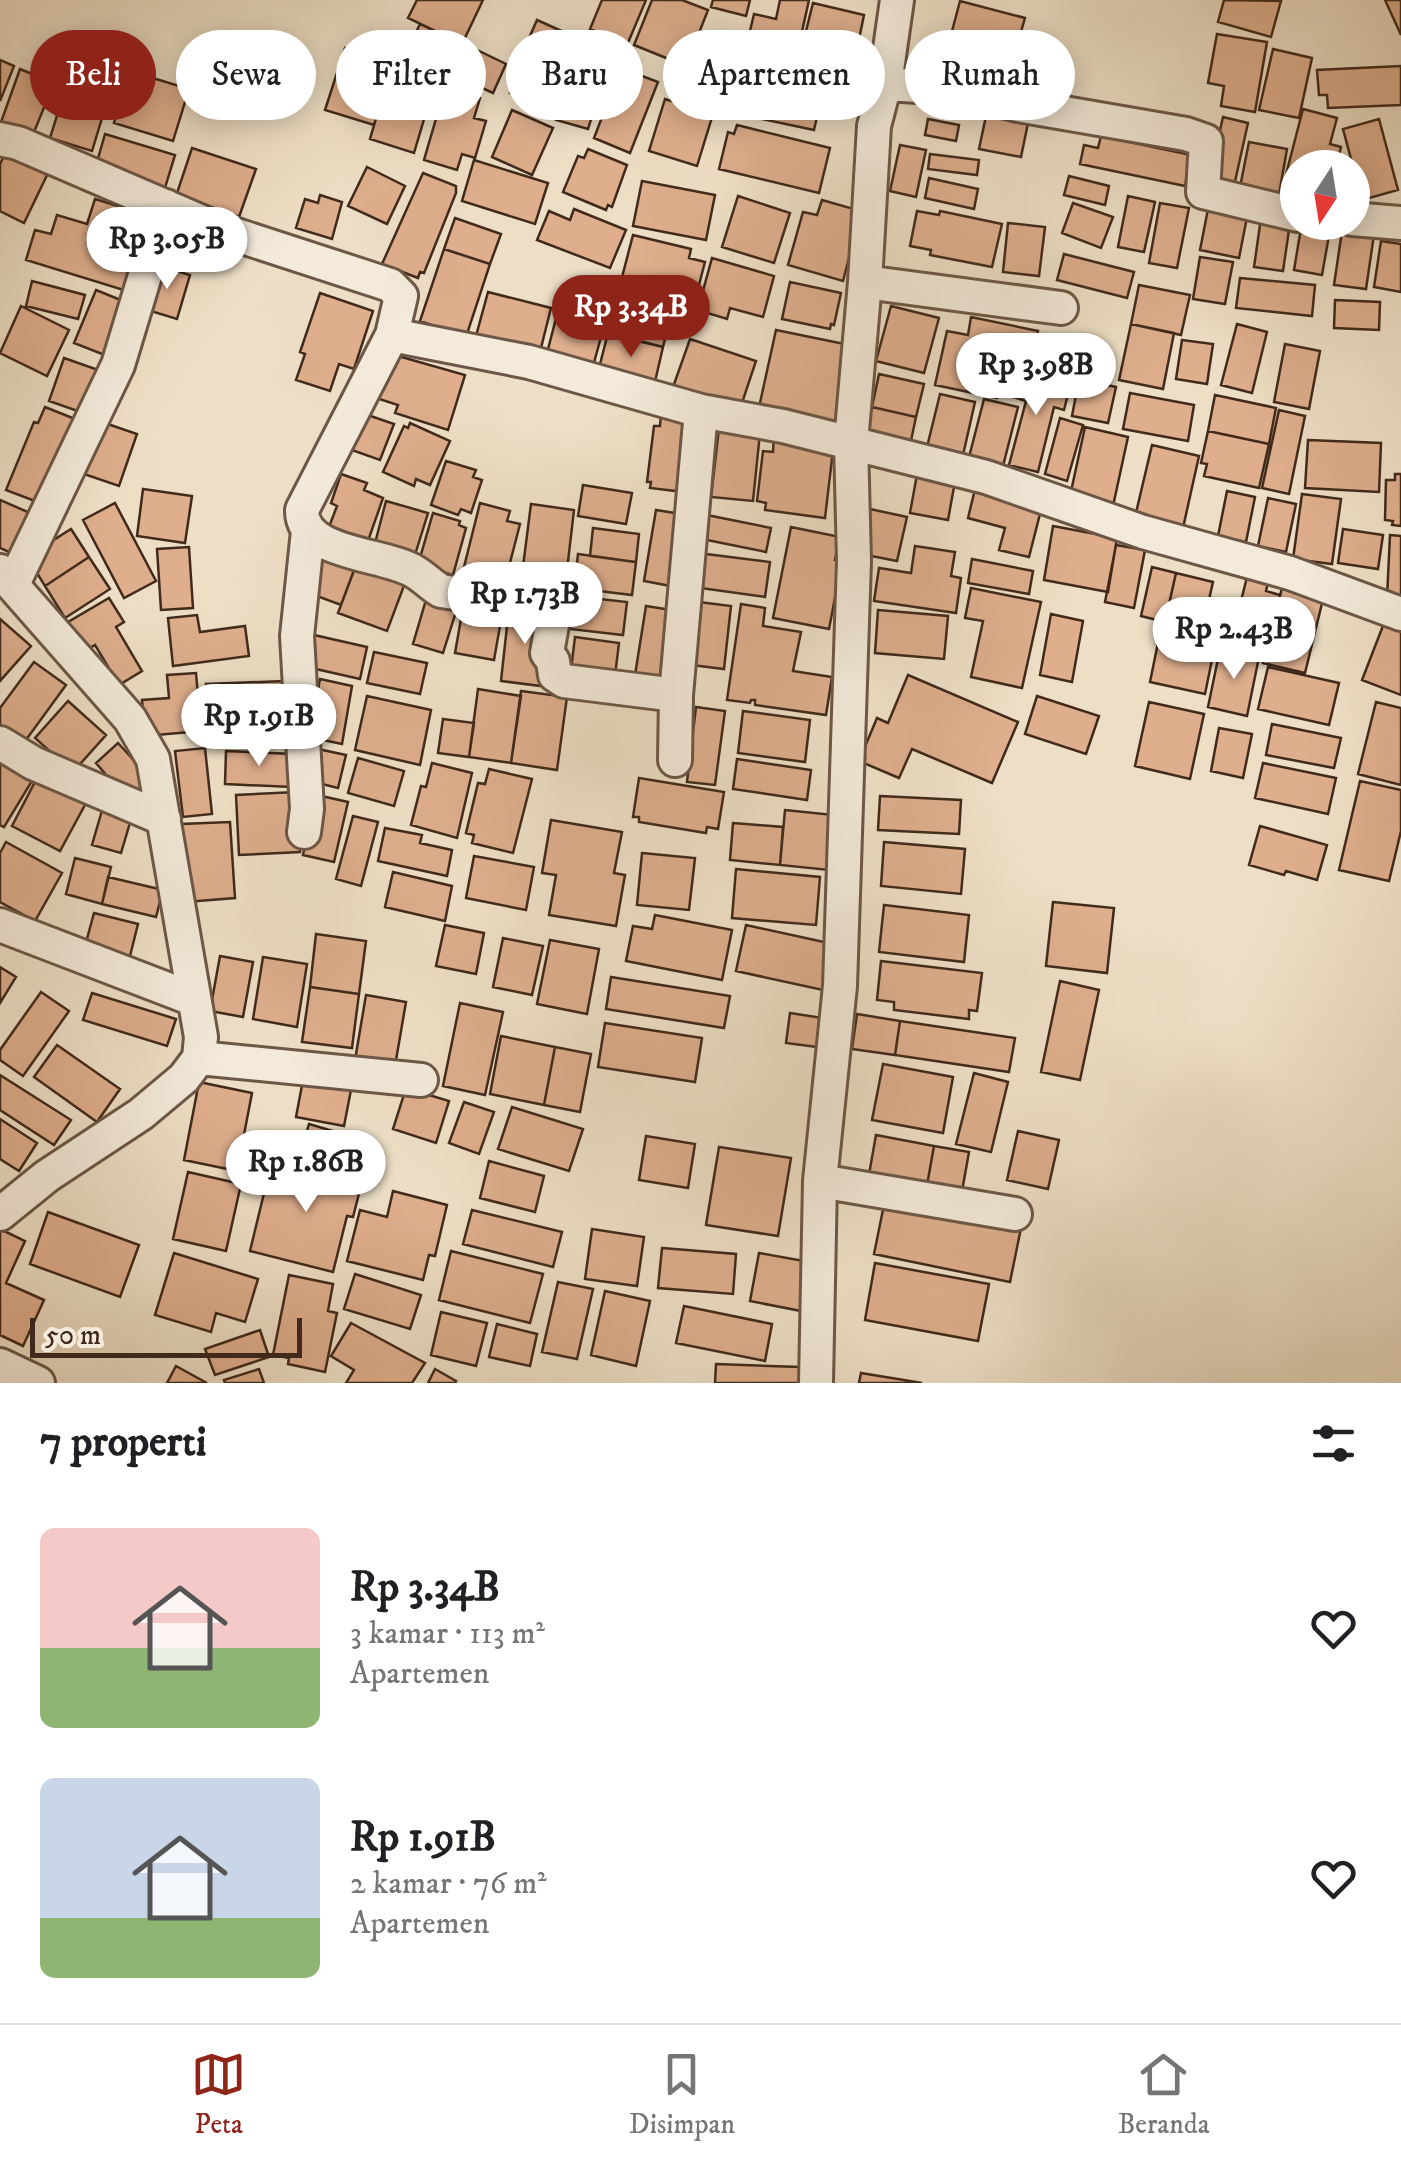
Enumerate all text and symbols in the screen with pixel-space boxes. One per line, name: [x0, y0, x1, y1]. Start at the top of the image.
chip: Beli: [30, 30, 156, 120]
chip: Sewa: [176, 30, 316, 120]
chip: Filter: [336, 30, 486, 120]
chip: Baru: [506, 30, 643, 120]
chip: Apartemen: [663, 30, 885, 120]
chip: Rumah: [905, 30, 1075, 120]
north arrow: [1280, 150, 1370, 240]
map controls: [1280, 150, 1370, 240]
pin: Rp 3.05B: [64, 207, 270, 292]
text: Rp 3.05B: [108, 219, 226, 259]
pin: Rp 3.34B: [528, 275, 734, 360]
text: Rp 3.34B: [574, 287, 688, 327]
pin: Rp 3.98B: [933, 333, 1139, 418]
text: Rp 3.98B: [978, 345, 1094, 385]
pin: Rp 1.73B: [422, 562, 628, 647]
text: Rp 1.73B: [470, 574, 580, 614]
pin: Rp 2.43B: [1131, 597, 1337, 682]
text: Rp 2.43B: [1175, 609, 1293, 649]
pin: Rp 1.91B: [156, 684, 362, 769]
text: Rp 1.91B: [203, 696, 315, 736]
pin: Rp 1.86B: [203, 1130, 409, 1215]
text: Rp 1.86B: [248, 1142, 364, 1182]
scale bar: [30, 1313, 302, 1358]
text: 50 m: [45, 1318, 101, 1353]
icon: filters: [1306, 1416, 1361, 1471]
text: 7 properti: [40, 1417, 206, 1469]
text: Rp 3.34B: [350, 1562, 500, 1614]
icon: home: [120, 1568, 240, 1688]
icon: heart: [1306, 1601, 1361, 1656]
text: 3 kamar · 113 m²: [350, 1614, 545, 1654]
text: Apartemen: [350, 1654, 489, 1694]
text: Rp 1.91B: [350, 1812, 496, 1864]
icon: home: [120, 1818, 240, 1938]
icon: heart: [1306, 1851, 1361, 1906]
text: 2 kamar · 76 m²: [350, 1864, 547, 1904]
text: Apartemen: [350, 1904, 489, 1944]
tab: Peta: [191, 2047, 246, 2142]
tab: Disimpan: [629, 2047, 735, 2142]
tab: Beranda: [1118, 2047, 1210, 2142]

